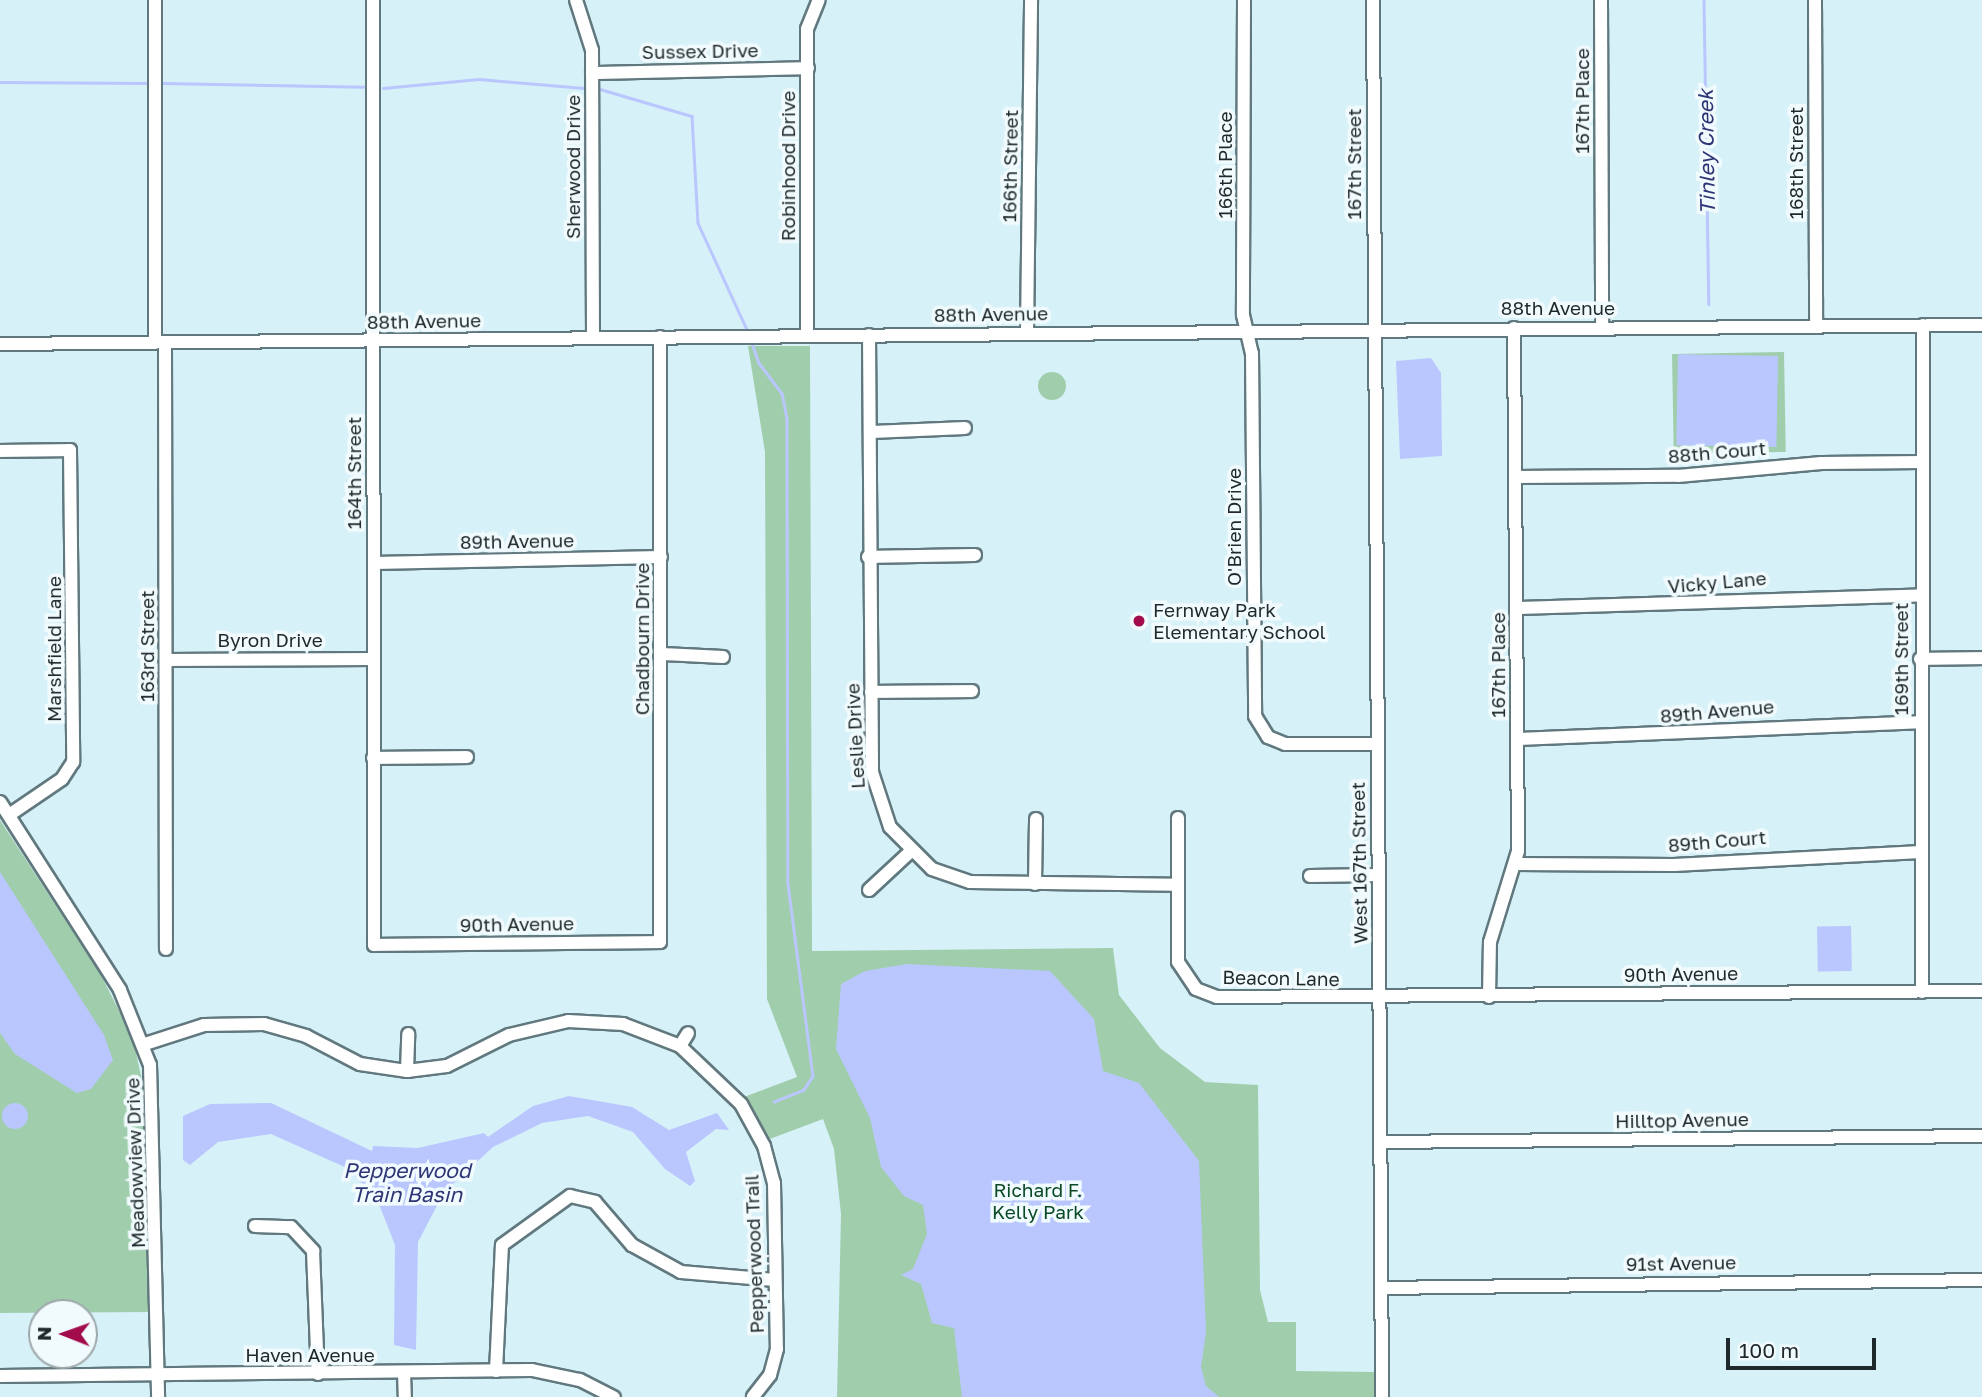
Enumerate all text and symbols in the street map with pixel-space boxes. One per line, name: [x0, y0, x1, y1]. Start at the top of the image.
street label: Sussex Drive: [641, 39, 759, 63]
street label: 167th Place: [1571, 48, 1593, 154]
water label: Tinley Creek: [1692, 89, 1720, 215]
street label: Robinhood Drive: [777, 91, 799, 241]
street label: Sherwood Drive: [562, 95, 584, 239]
street label: 168th Street: [1785, 107, 1807, 219]
street label: 167th Street: [1343, 108, 1365, 220]
street label: 166th Street: [998, 110, 1022, 222]
street label: 166th Place: [1214, 112, 1236, 218]
street label: 88th Avenue: [1501, 297, 1615, 319]
street label: 88th Avenue: [934, 302, 1048, 326]
street label: 88th Avenue: [367, 309, 481, 333]
street label: 164th Street: [343, 417, 365, 529]
street label: 88th Court: [1667, 436, 1767, 468]
street label: O'Brien Drive: [1223, 468, 1245, 586]
street label: 89th Avenue: [460, 529, 574, 553]
street label: Chadbourn Drive: [631, 563, 653, 715]
street label: Vicky Lane: [1667, 566, 1767, 598]
street label: Marshfield Lane: [43, 576, 65, 722]
street label: 163rd Street: [136, 590, 158, 702]
place label: Fernway Park Elementary School: [1153, 599, 1326, 643]
street label: 169th Street: [1890, 603, 1912, 715]
street label: 167th Place: [1487, 612, 1509, 718]
marker: Fernway Park Elementary School: [1131, 613, 1147, 629]
street label: Byron Drive: [217, 629, 323, 651]
street label: Leslie Drive: [841, 683, 869, 789]
street label: 89th Avenue: [1659, 695, 1775, 727]
street label: West 167th Street: [1346, 782, 1372, 944]
street label: 89th Court: [1667, 825, 1767, 857]
street label: 90th Avenue: [460, 912, 574, 936]
street label: 90th Avenue: [1624, 962, 1738, 986]
street label: Beacon Lane: [1222, 966, 1340, 990]
street label: Meadowview Drive: [121, 1077, 149, 1249]
street label: Hilltop Avenue: [1615, 1107, 1749, 1133]
water label: Pepperwood Train Basin: [343, 1157, 471, 1207]
street label: Pepperwood Trail: [740, 1174, 768, 1334]
park label: Richard F. Kelly Park: [992, 1179, 1084, 1223]
street label: 91st Avenue: [1626, 1251, 1736, 1275]
north arrow: [28, 1299, 98, 1369]
scale bar: [1730, 1324, 1881, 1368]
text: N: [32, 1326, 55, 1341]
text: 100 m: [1739, 1337, 1799, 1363]
street label: Haven Avenue: [245, 1344, 375, 1366]

